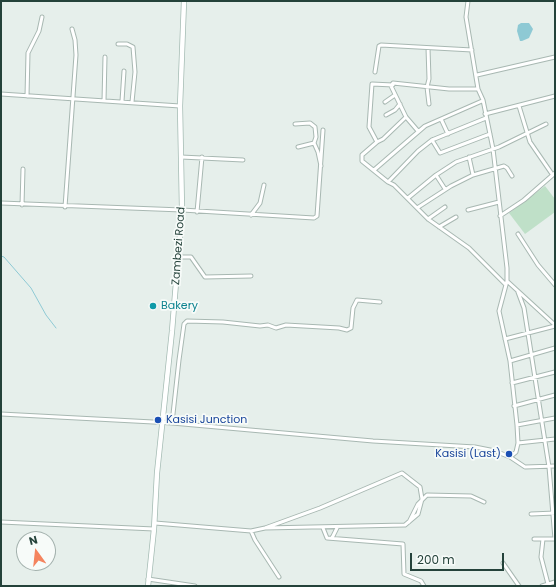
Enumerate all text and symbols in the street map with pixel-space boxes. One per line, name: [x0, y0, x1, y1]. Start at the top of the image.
street label: Zambezi Road: [170, 207, 188, 285]
place label: Bakery: [161, 299, 198, 313]
marker: Bakery: [148, 301, 158, 311]
place label: Kasisi Junction: [166, 413, 247, 427]
marker: Kasisi Junction: [153, 415, 163, 425]
place label: Kasisi (Last): [435, 447, 501, 461]
marker: Kasisi (Last): [504, 449, 514, 459]
north arrow: [16, 531, 56, 571]
text: N: [27, 532, 39, 549]
scale bar: [412, 545, 506, 571]
text: 200 m: [417, 551, 455, 568]

